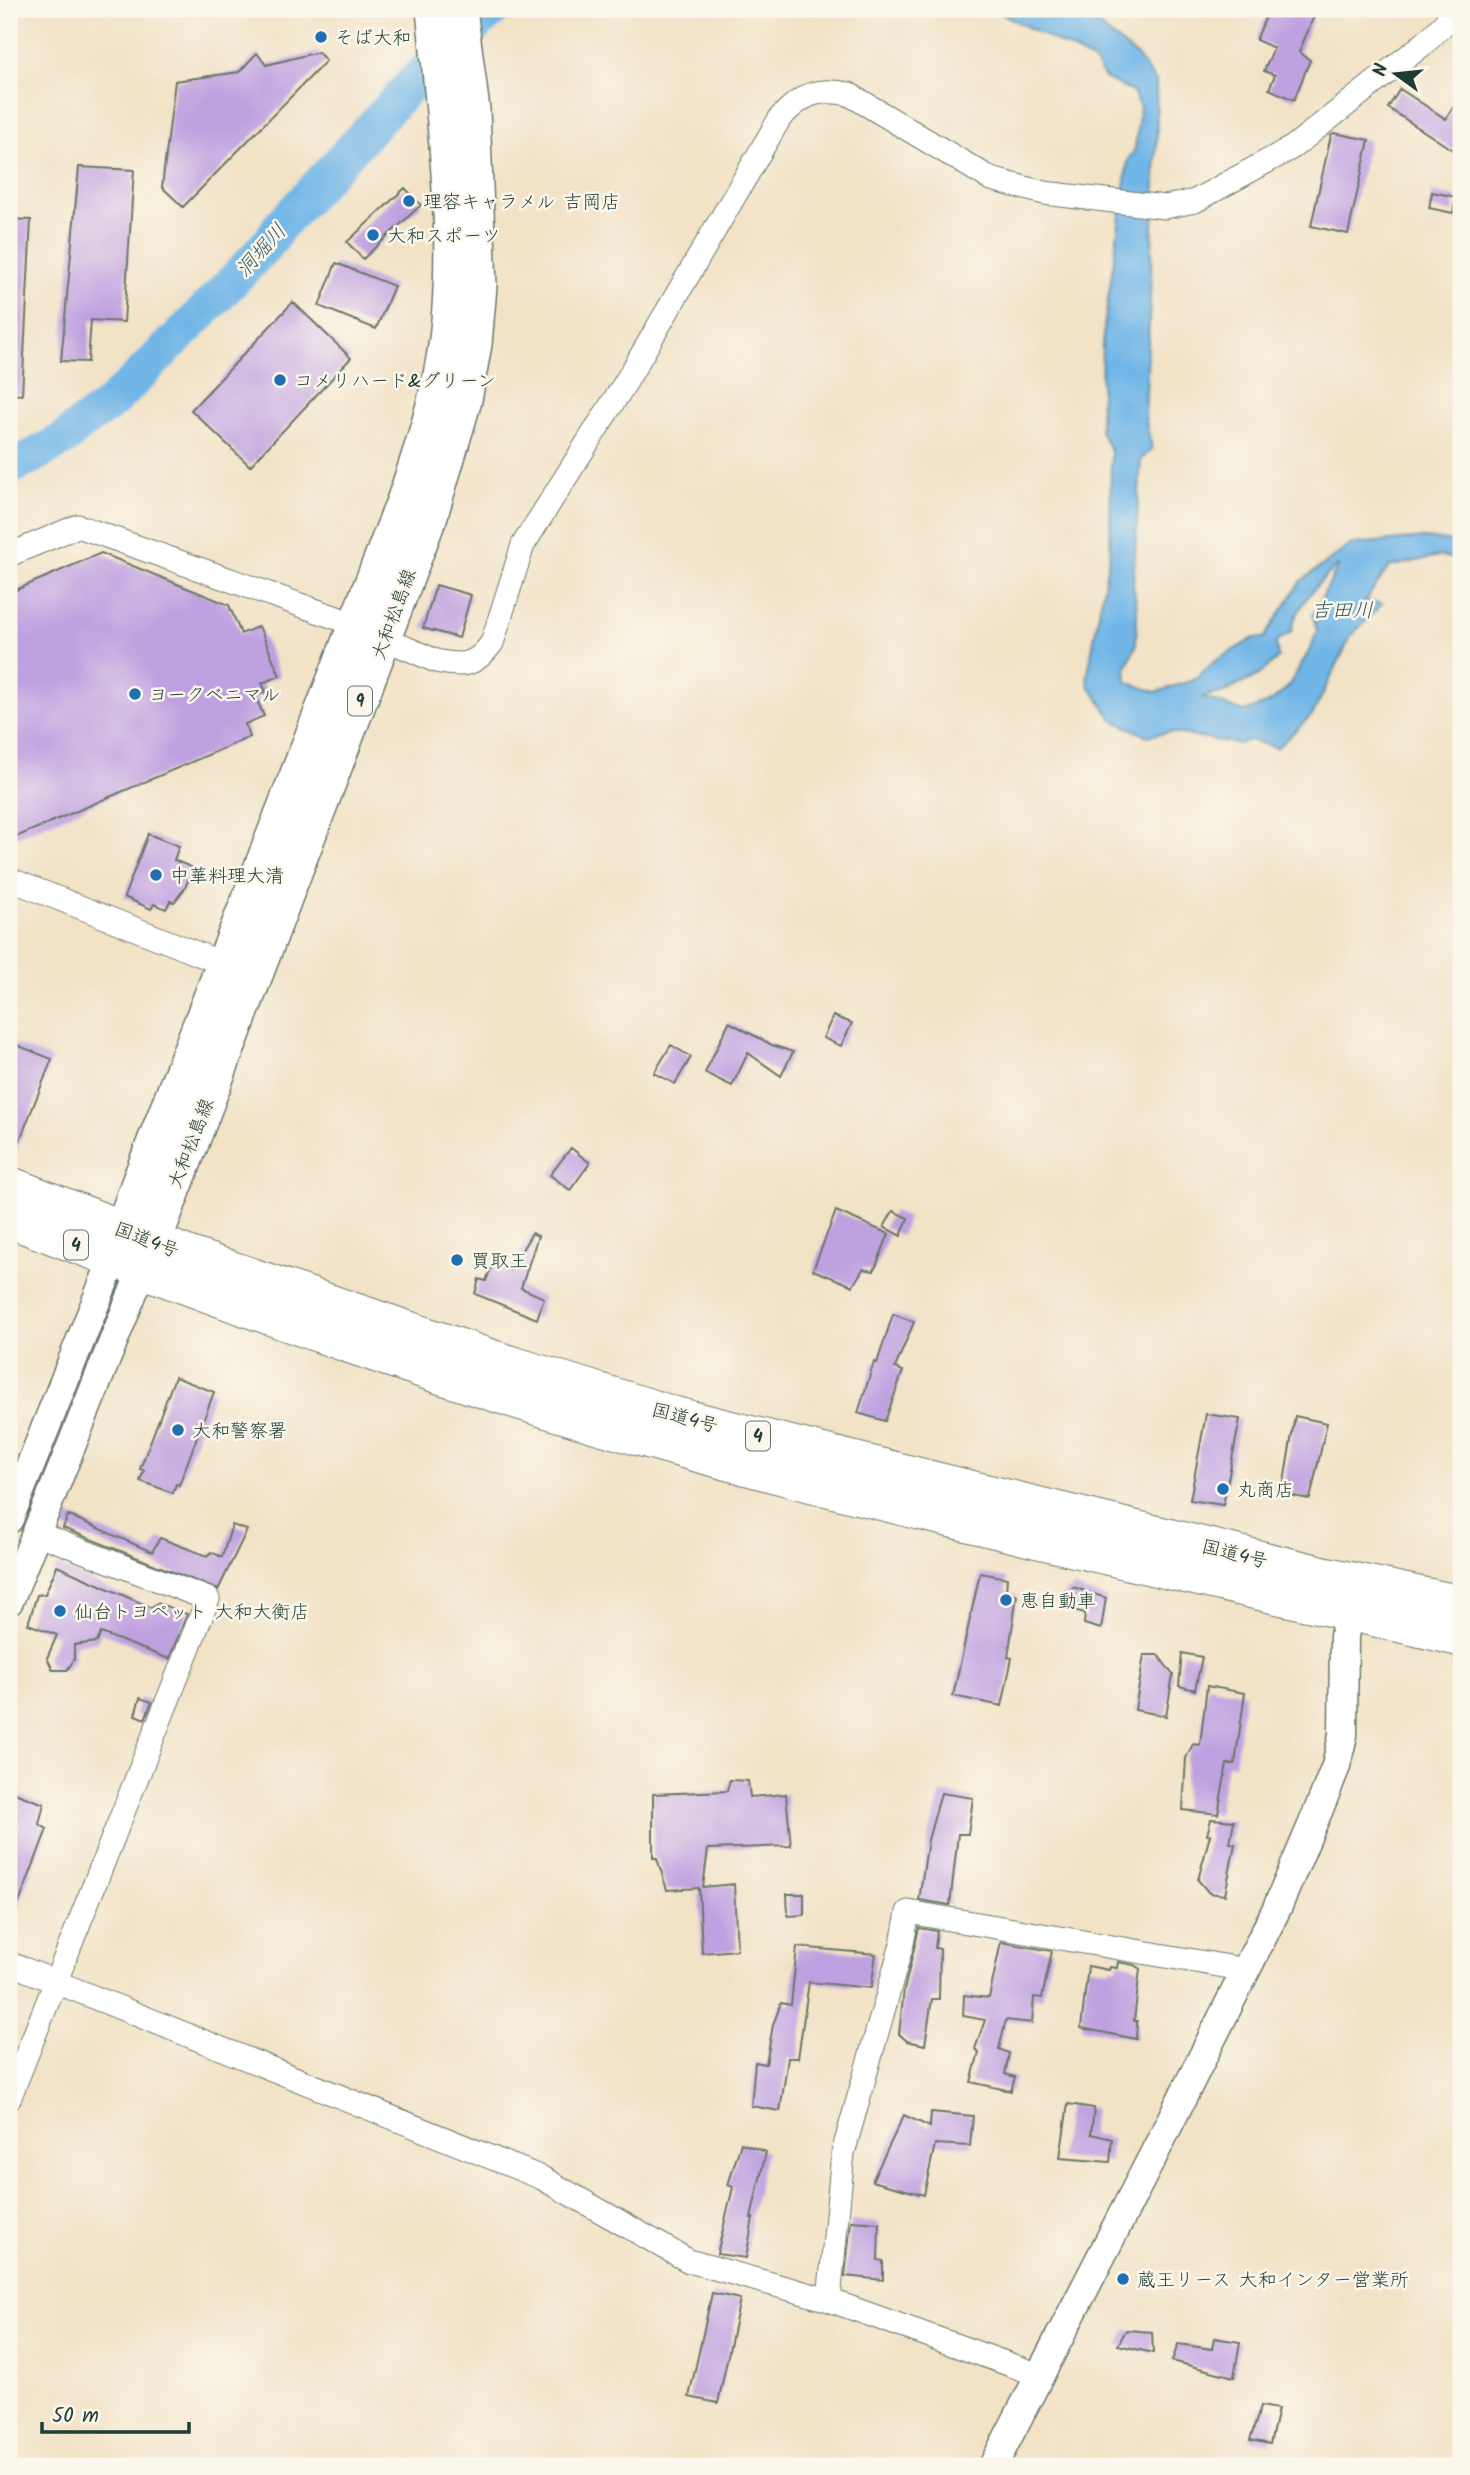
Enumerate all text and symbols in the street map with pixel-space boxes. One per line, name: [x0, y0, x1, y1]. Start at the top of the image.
place label: そば大和: [335, 24, 411, 54]
marker: そば大和: [313, 29, 329, 45]
north arrow: [1362, 38, 1432, 108]
text: N: [1365, 60, 1398, 80]
place label: 理容キャラメル 吉岡店: [423, 188, 620, 218]
marker: 理容キャラメル 吉岡店: [401, 193, 417, 209]
water label: 洞堀川: [229, 217, 295, 285]
place label: 大和スポーツ: [387, 222, 501, 252]
marker: 大和スポーツ: [365, 227, 381, 243]
place label: コメリハード&グリーン: [294, 367, 496, 397]
marker: コメリハード&グリーン: [272, 372, 288, 388]
street label: 大和松島線: [365, 565, 425, 664]
water label: 吉田川: [1311, 595, 1374, 628]
place label: ヨークベニマル: [149, 681, 280, 711]
marker: ヨークベニマル: [127, 686, 143, 702]
road number: 9: [348, 686, 372, 716]
place label: 中華料理大清: [170, 862, 284, 892]
marker: 中華料理大清: [148, 867, 164, 883]
street label: 大和松島線: [161, 1094, 223, 1193]
street label: 国道4号: [109, 1215, 183, 1267]
road number: 4: [64, 1230, 88, 1260]
place label: 買取王: [471, 1247, 528, 1277]
marker: 買取王: [449, 1252, 465, 1268]
street label: 国道4号: [648, 1396, 721, 1442]
place label: 大和警察署: [192, 1417, 287, 1447]
marker: 大和警察署: [170, 1422, 186, 1438]
road number: 4: [746, 1422, 770, 1450]
place label: 丸商店: [1237, 1476, 1294, 1506]
marker: 丸商店: [1215, 1481, 1231, 1497]
street label: 国道4号: [1198, 1532, 1271, 1578]
place label: 恵自動車: [1020, 1587, 1096, 1617]
marker: 恵自動車: [998, 1592, 1014, 1608]
place label: 仙台トヨペット 大和大衡店: [74, 1598, 310, 1628]
marker: 仙台トヨペット 大和大衡店: [52, 1603, 68, 1619]
place label: 蔵王リース 大和インター営業所: [1137, 2266, 1409, 2296]
marker: 蔵王リース 大和インター営業所: [1115, 2271, 1131, 2287]
scale bar: [42, 2391, 189, 2435]
text: 50 m: [52, 2400, 99, 2433]

